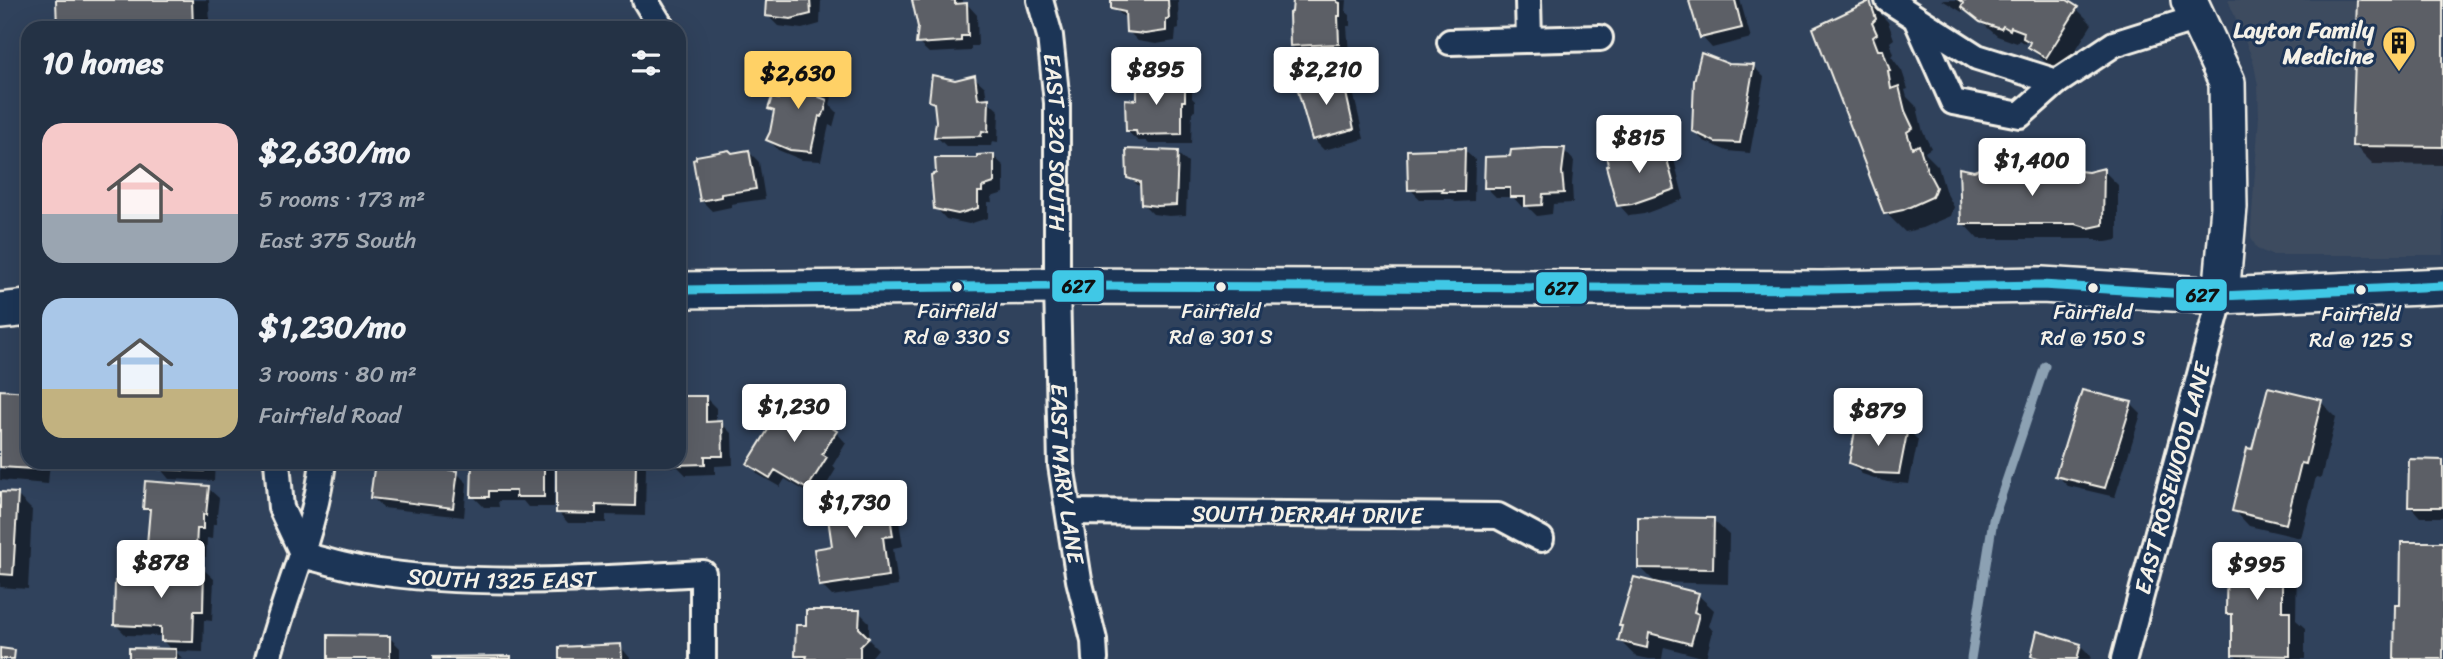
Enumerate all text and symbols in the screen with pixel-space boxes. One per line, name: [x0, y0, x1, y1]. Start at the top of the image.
place label: Layton Family Medicine: [2233, 10, 2375, 77]
building icon: Layton Family Medicine: [2380, 24, 2418, 73]
text: 10 homes: [42, 36, 163, 90]
icon: filters: [627, 44, 665, 82]
pin: $895: [1115, 48, 1197, 107]
pin: $2,210: [1269, 48, 1383, 107]
text: $895: [1127, 49, 1185, 90]
text: $2,210: [1290, 49, 1362, 90]
street label: EAST 320 SOUTH: [1031, 51, 1078, 232]
pin: $2,630: [741, 52, 855, 111]
text: $2,630: [760, 53, 836, 94]
pin: $815: [1598, 116, 1680, 175]
text: $815: [1612, 117, 1666, 158]
text: $2,630/mo: [259, 125, 410, 179]
pin: $1,400: [1975, 138, 2089, 198]
text: $1,400: [1995, 140, 2069, 181]
icon: home: [98, 151, 182, 235]
text: 5 rooms · 173 m²: [259, 179, 425, 220]
text: East 375 South: [259, 220, 416, 261]
line badge: 627: [1051, 269, 1105, 303]
text: 627: [1061, 270, 1096, 303]
line badge: 627: [1535, 271, 1588, 305]
text: 627: [1544, 272, 1579, 305]
line badge: 627: [2175, 278, 2228, 312]
text: 627: [2185, 279, 2220, 312]
marker: Fairfield Rd @ 330 S: [950, 280, 964, 294]
marker: Fairfield Rd @ 301 S: [1214, 280, 1228, 294]
marker: Fairfield Rd @ 150 S: [2086, 281, 2100, 295]
marker: Fairfield Rd @ 125 S: [2354, 283, 2368, 297]
place label: Fairfield Rd @ 330 S: [904, 292, 1010, 356]
place label: Fairfield Rd @ 301 S: [1169, 292, 1273, 356]
place label: Fairfield Rd @ 150 S: [2041, 293, 2145, 357]
place label: Fairfield Rd @ 125 S: [2309, 295, 2413, 359]
text: $1,230/mo: [259, 300, 406, 354]
icon: home: [98, 326, 182, 410]
text: 3 rooms · 80 m²: [259, 354, 417, 395]
street label: EAST ROSEWOOD LANE: [2122, 357, 2224, 599]
street label: EAST MARY LANE: [1038, 383, 1096, 568]
pin: $1,230: [737, 384, 851, 444]
text: $1,230: [758, 386, 830, 427]
pin: $879: [1837, 388, 1919, 448]
text: $879: [1850, 390, 1906, 431]
text: Fairfield Road: [259, 395, 401, 436]
pin: $1,730: [798, 480, 912, 540]
text: $1,730: [819, 482, 891, 523]
street label: SOUTH DERRAH DRIVE: [1191, 493, 1424, 536]
pin: $878: [120, 540, 202, 600]
text: $878: [133, 542, 189, 583]
pin: $995: [2216, 542, 2298, 602]
text: $995: [2228, 544, 2286, 585]
street label: SOUTH 1325 EAST: [405, 556, 599, 602]

